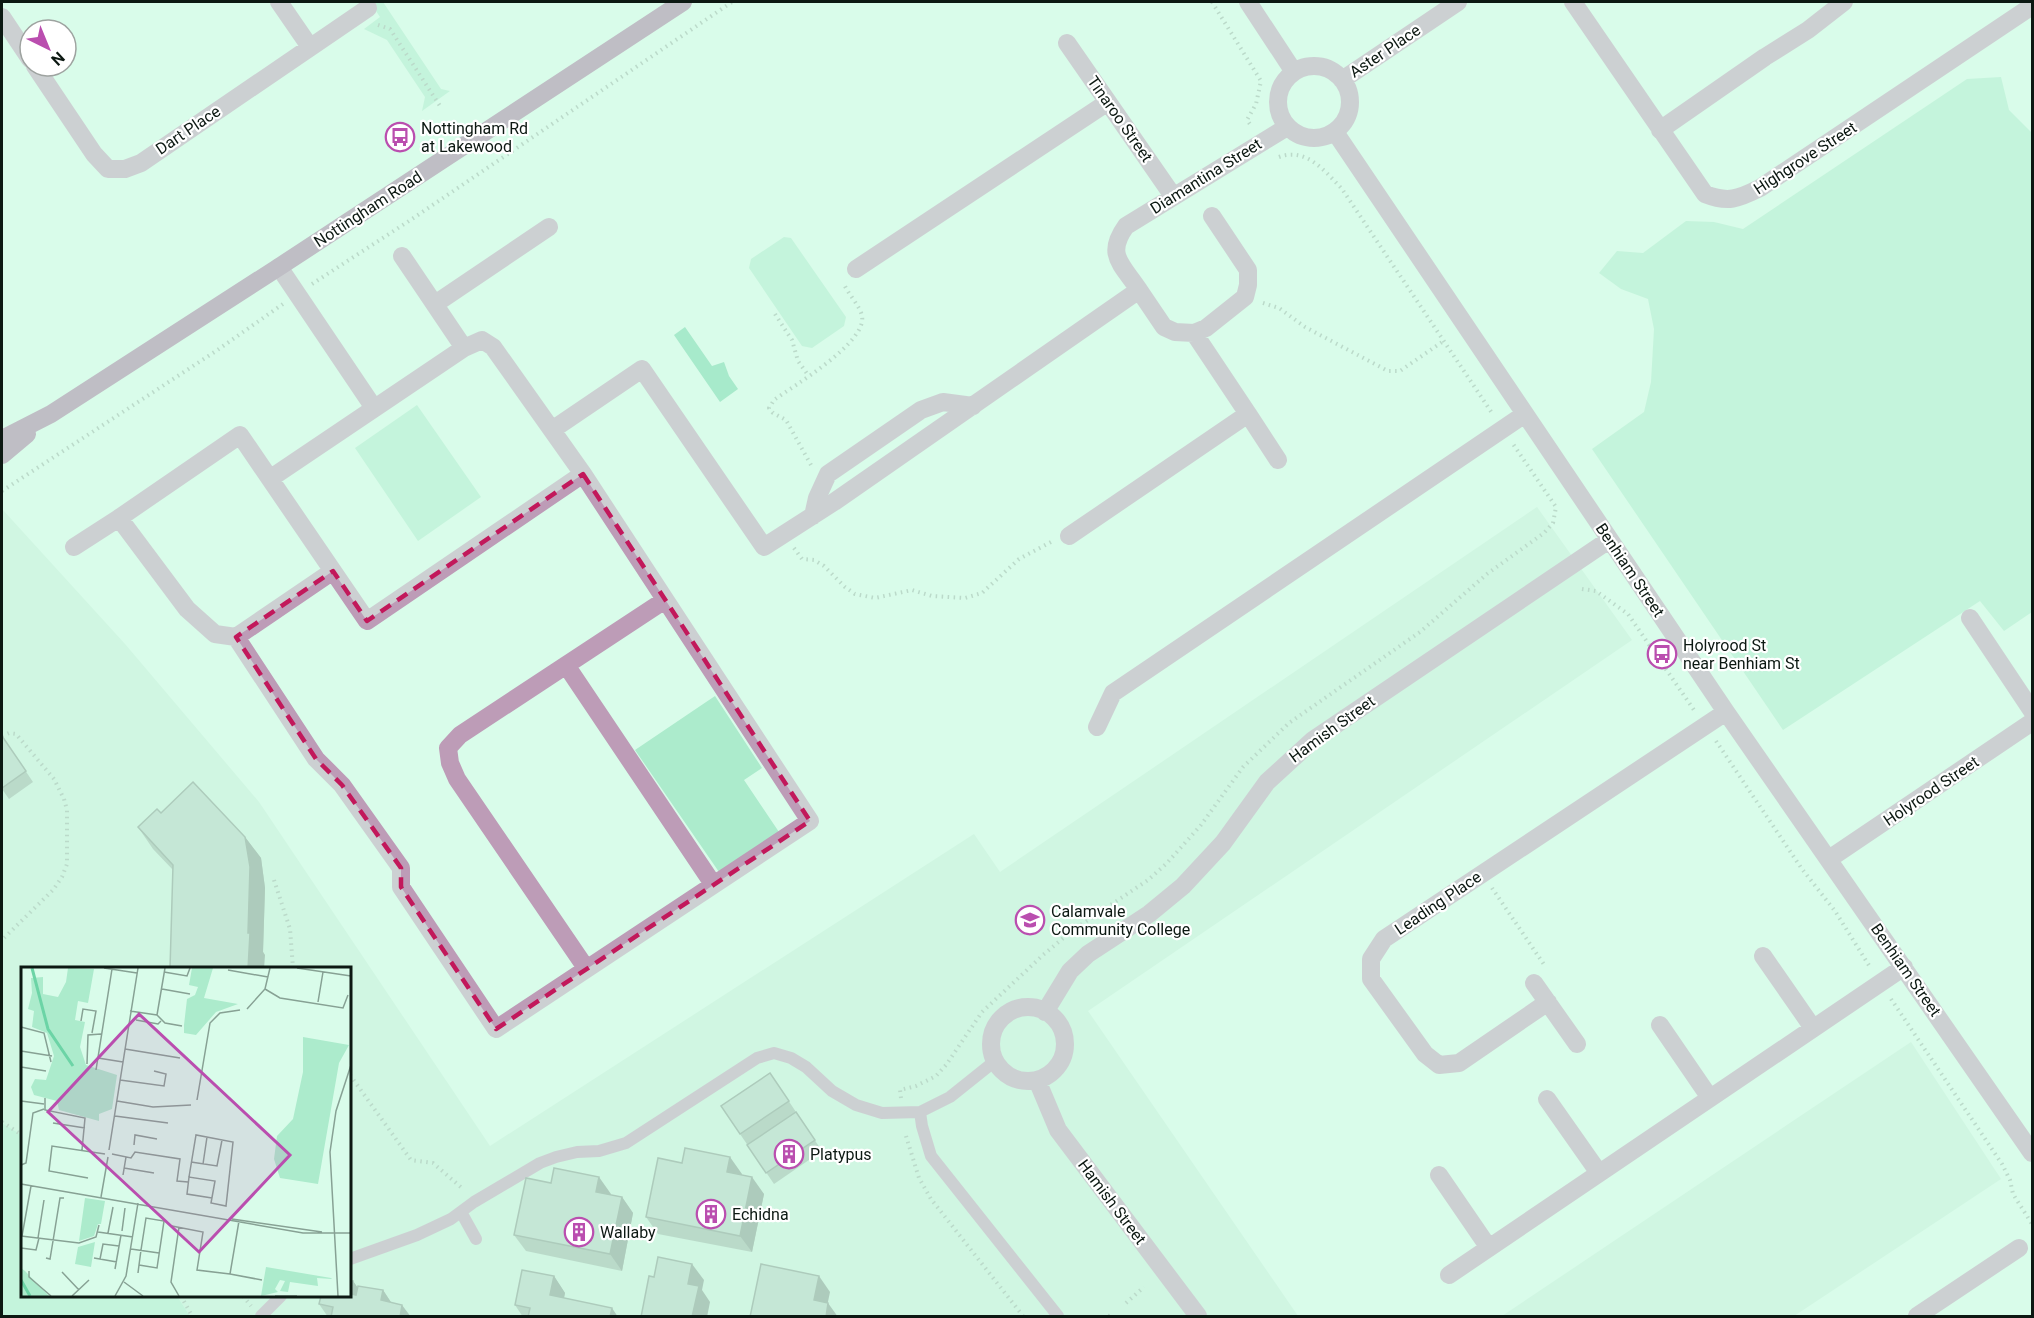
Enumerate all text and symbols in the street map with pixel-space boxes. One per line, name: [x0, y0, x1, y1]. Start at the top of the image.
north arrow: [18, 18, 78, 78]
street label: Aster Place: [1346, 20, 1424, 82]
text: N: [47, 48, 68, 69]
street label: Tinaroo Street: [1083, 72, 1157, 166]
street label: Dart Place: [152, 101, 224, 159]
street label: Highgrove Street: [1750, 118, 1860, 198]
place label: Nottingham Rd at Lakewood: [421, 119, 528, 156]
bus stop icon: Nottingham Rd at Lakewood: [384, 121, 416, 153]
street label: Diamantina Street: [1147, 134, 1265, 218]
street label: Nottingham Road: [310, 167, 426, 251]
street label: Benhiam Street: [1592, 520, 1668, 620]
place label: Holyrood St near Benhiam St: [1683, 636, 1800, 673]
bus stop icon: Holyrood St near Benhiam St: [1646, 638, 1678, 670]
street label: Hamish Street: [1285, 692, 1379, 766]
street label: Holyrood Street: [1880, 752, 1982, 830]
street label: Leading Place: [1391, 867, 1485, 939]
place label: Calamvale Community College: [1051, 902, 1190, 939]
school or university icon: Calamvale Community College: [1014, 904, 1046, 936]
street label: Benhiam Street: [1867, 920, 1945, 1020]
inset map: [21, 967, 351, 1297]
building icon: Platypus: [773, 1138, 805, 1170]
place label: Platypus: [810, 1145, 872, 1164]
street label: Hamish Street: [1074, 1156, 1150, 1248]
building icon: Echidna: [695, 1198, 727, 1230]
place label: Echidna: [732, 1205, 789, 1224]
building icon: Wallaby: [563, 1216, 595, 1248]
place label: Wallaby: [600, 1223, 656, 1242]

